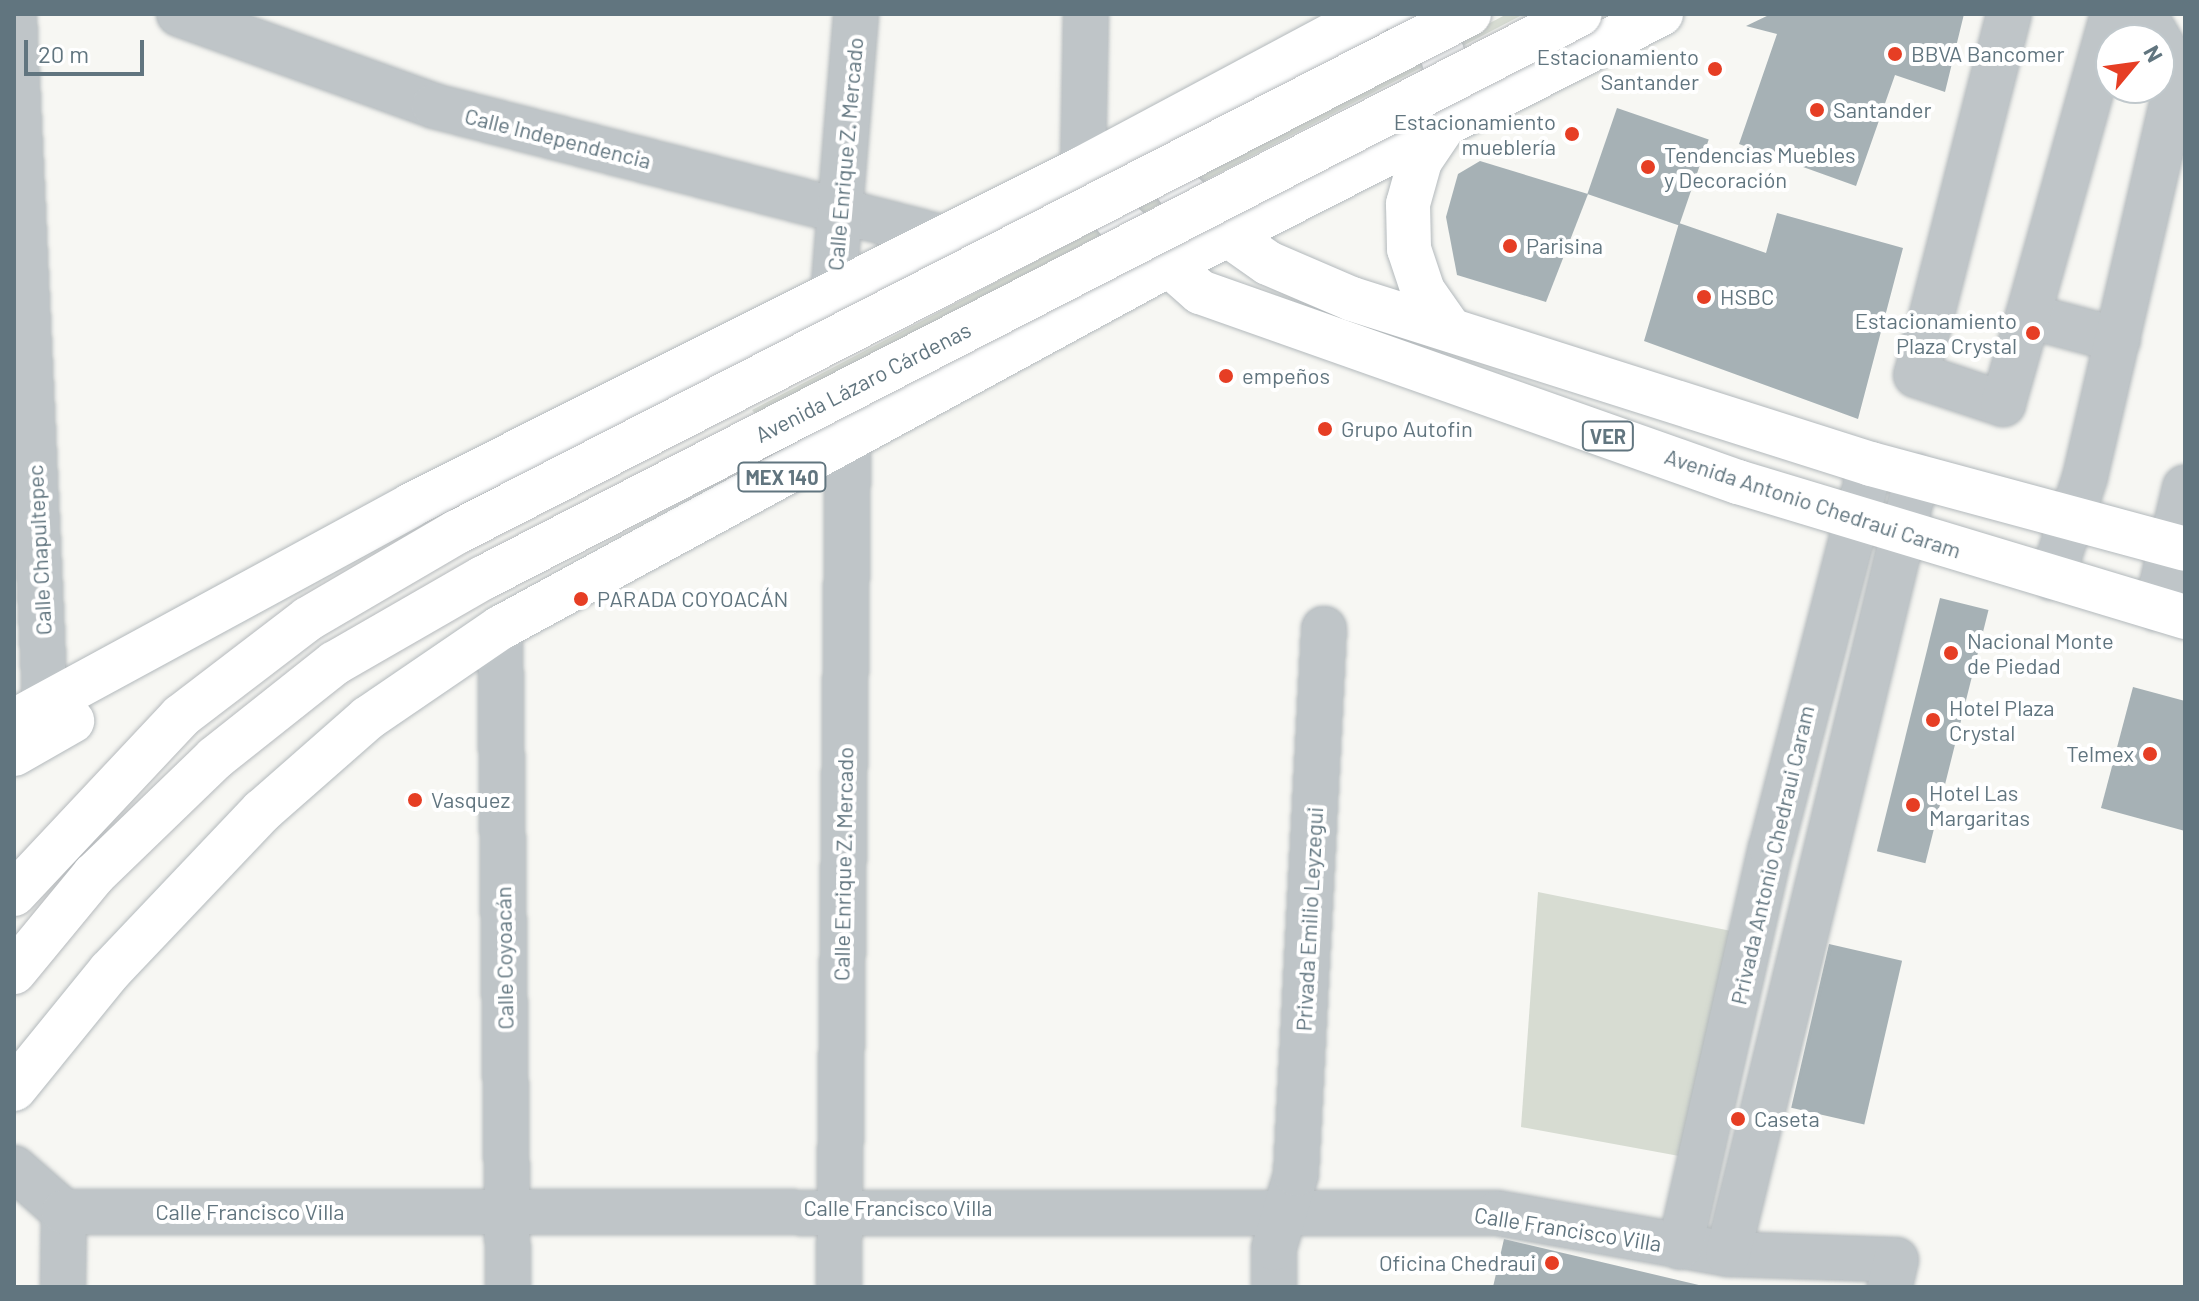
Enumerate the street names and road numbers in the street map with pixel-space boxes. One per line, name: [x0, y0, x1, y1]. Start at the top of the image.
street label: Calle Enrique Z. Mercado: [822, 36, 868, 272]
street label: Calle Independencia: [462, 102, 654, 174]
street label: Avenida Lázaro Cárdenas: [751, 316, 975, 448]
road number: VER: [1580, 420, 1636, 452]
street label: Avenida Antonio Chedraui Caram: [1661, 443, 1965, 563]
road number: MEX 140: [736, 461, 828, 493]
street label: Calle Chapultepec: [21, 464, 57, 636]
street label: Privada Antonio Chedraui Caram: [1725, 703, 1819, 1007]
street label: Calle Enrique Z. Mercado: [828, 747, 858, 981]
street label: Privada Emilio Leyzegui: [1290, 806, 1328, 1032]
street label: Calle Coyoacán: [490, 886, 518, 1030]
street label: Calle Francisco Villa: [803, 1195, 993, 1221]
street label: Calle Francisco Villa: [155, 1199, 345, 1225]
street label: Calle Francisco Villa: [1473, 1201, 1663, 1257]

